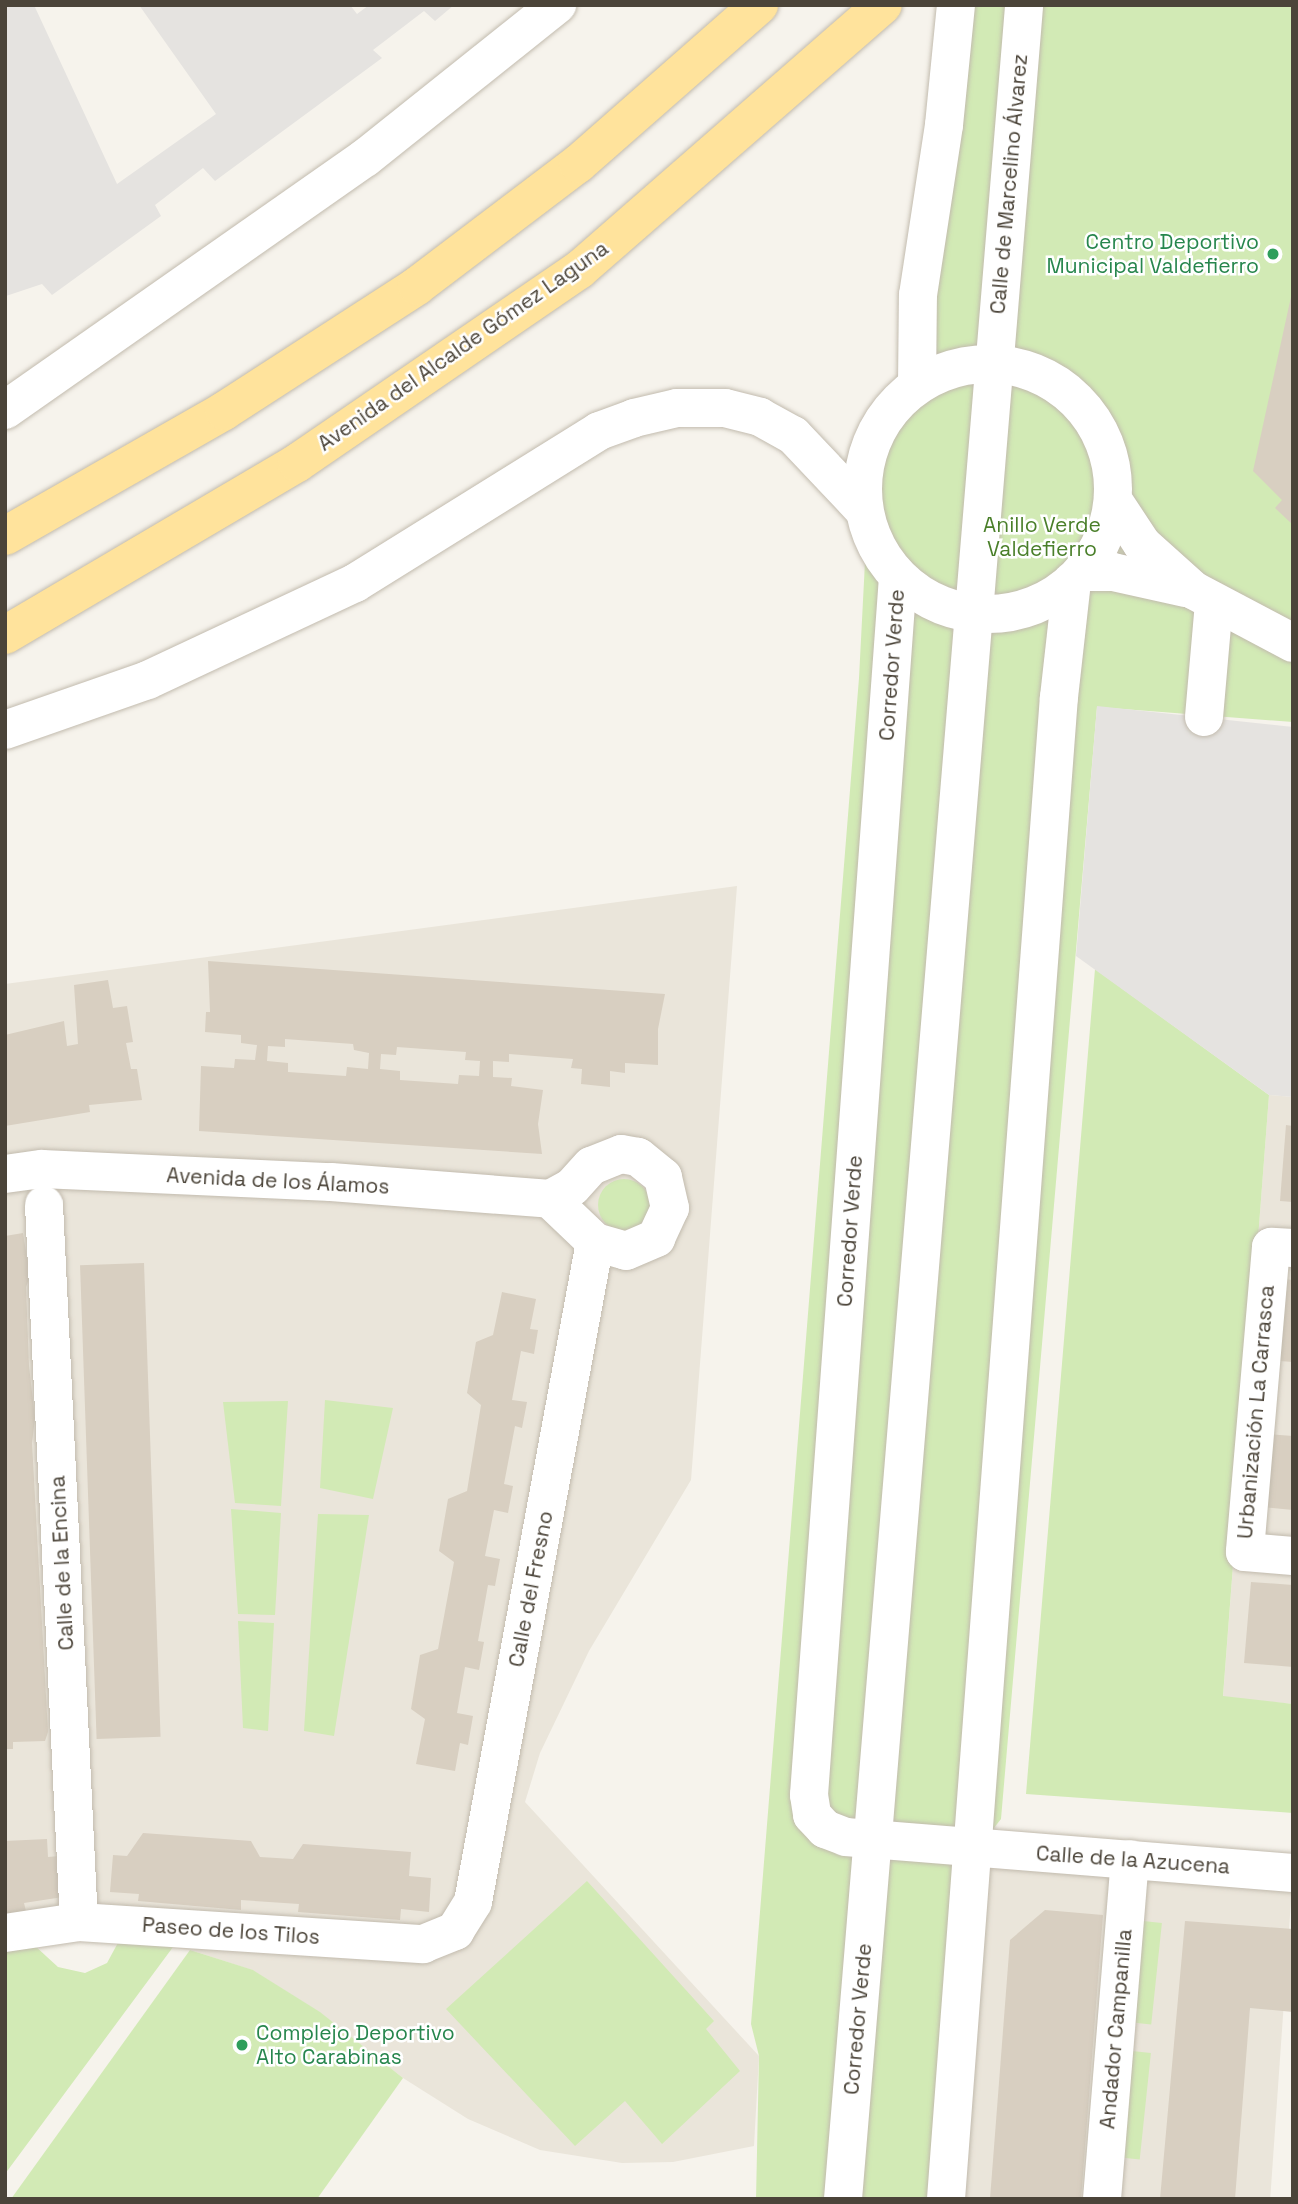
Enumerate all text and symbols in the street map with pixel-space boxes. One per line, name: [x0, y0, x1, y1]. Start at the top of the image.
street label: Calle de Marcelino Álvarez: [985, 53, 1033, 315]
place label: Centro Deportivo Municipal Valdefierro: [1046, 229, 1259, 279]
street label: Avenida del Alcalde Gómez Laguna: [313, 236, 613, 456]
marker: Centro Deportivo Municipal Valdefierro: [1265, 246, 1281, 262]
park label: Anillo Verde Valdefierro: [983, 512, 1101, 562]
street label: Corredor Verde: [874, 588, 910, 742]
street label: Corredor Verde: [832, 1154, 868, 1308]
street label: Avenida de los Álamos: [166, 1163, 390, 1199]
street label: Urbanización La Carrasca: [1232, 1284, 1280, 1540]
street label: Calle de la Encina: [45, 1475, 79, 1651]
street label: Calle del Fresno: [504, 1509, 558, 1669]
street label: Calle de la Azucena: [1035, 1841, 1231, 1879]
street label: Paseo de los Tilos: [141, 1912, 321, 1950]
street label: Andador Campanilla: [1095, 1928, 1137, 2130]
street label: Corredor Verde: [839, 1942, 877, 2096]
place label: Complejo Deportivo Alto Carabinas: [256, 2020, 455, 2070]
marker: Complejo Deportivo Alto Carabinas: [234, 2037, 250, 2053]

